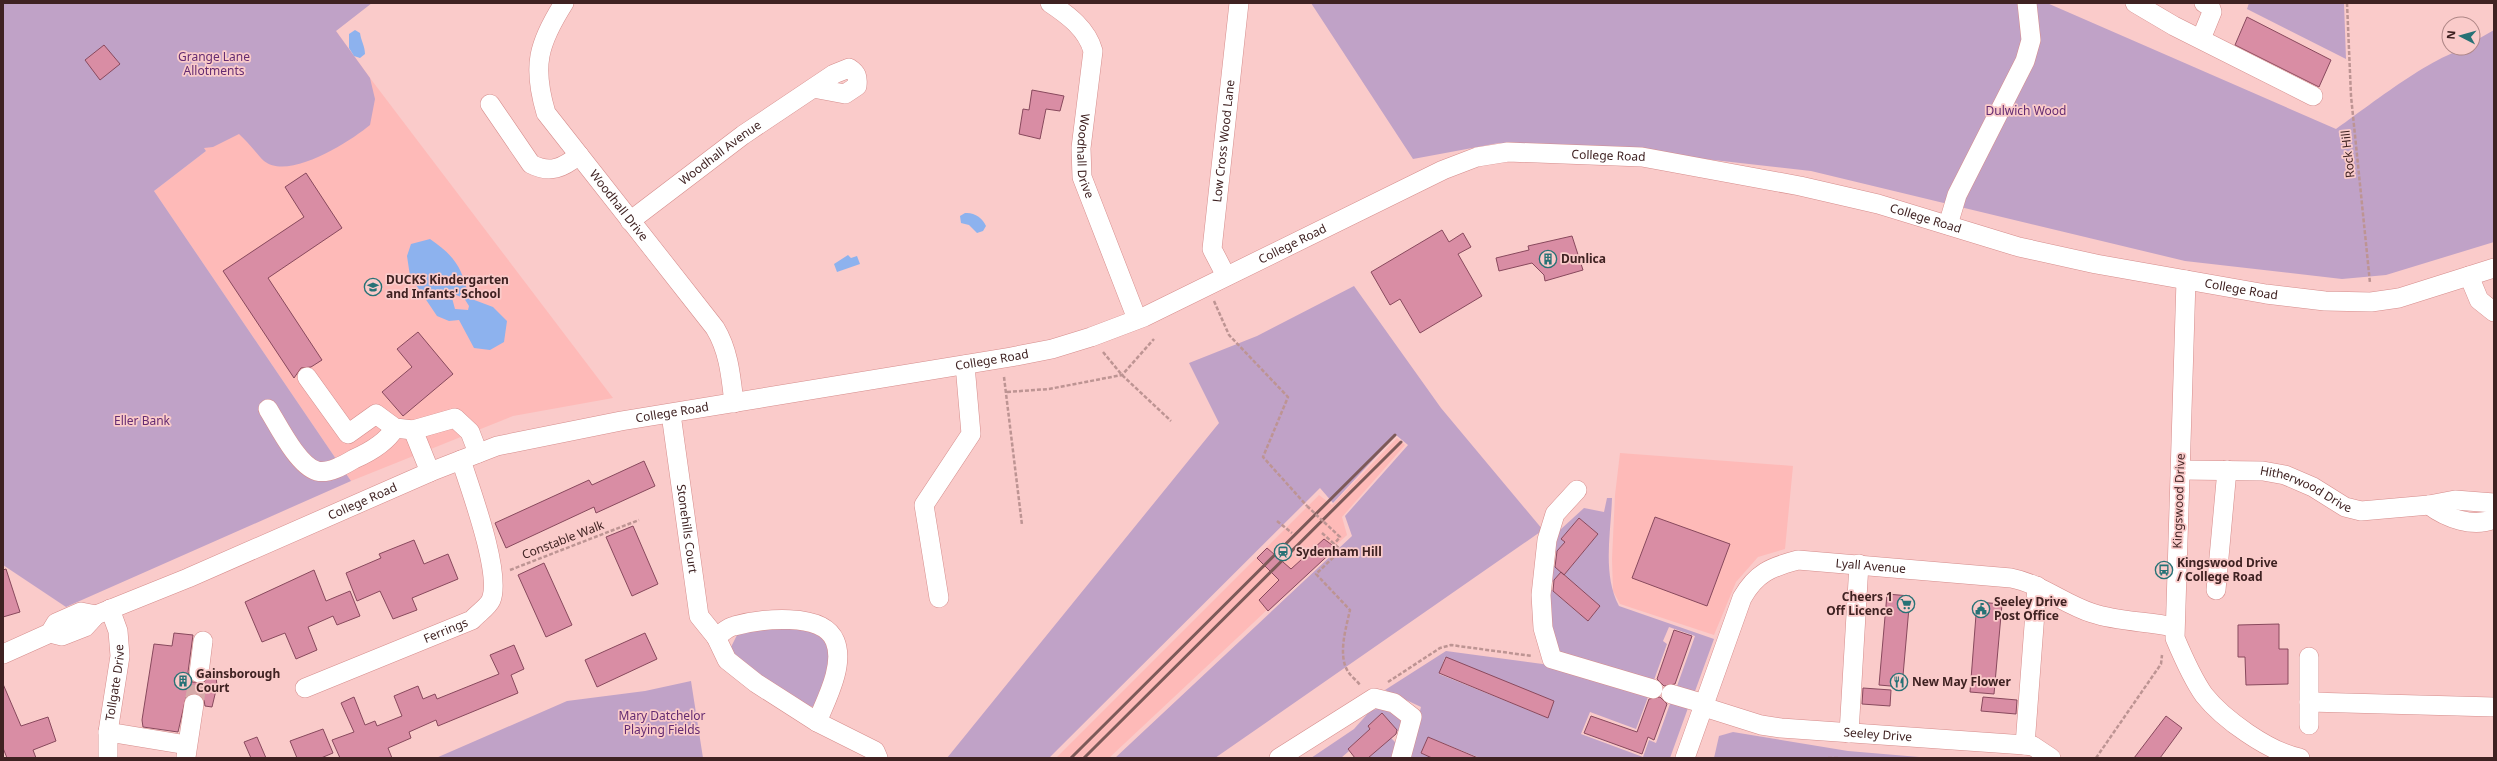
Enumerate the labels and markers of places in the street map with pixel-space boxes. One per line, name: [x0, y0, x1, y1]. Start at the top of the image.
building icon: Dunlica: [1538, 249, 1558, 269]
place label: Dunlica: [1561, 250, 1606, 267]
place label: DUCKS Kindergarten and Infants' School: [386, 271, 509, 302]
school or university icon: DUCKS Kindergarten and Infants' School: [363, 277, 383, 297]
station icon: Sydenham Hill: [1273, 542, 1293, 562]
place label: Sydenham Hill: [1296, 543, 1382, 560]
place label: Kingswood Drive / College Road: [2177, 554, 2278, 585]
bus stop icon: Kingswood Drive / College Road: [2154, 560, 2174, 580]
place label: Cheers 1 Off Licence: [1826, 588, 1893, 619]
place label: Seeley Drive Post Office: [1994, 593, 2067, 624]
supermarket icon: Cheers 1 Off Licence: [1896, 594, 1916, 614]
public building icon: Seeley Drive Post Office: [1971, 599, 1991, 619]
place label: Gainsborough Court: [196, 665, 280, 696]
building icon: Gainsborough Court: [173, 671, 193, 691]
restaurant icon: New May Flower: [1889, 672, 1909, 692]
place label: New May Flower: [1912, 673, 2011, 690]

